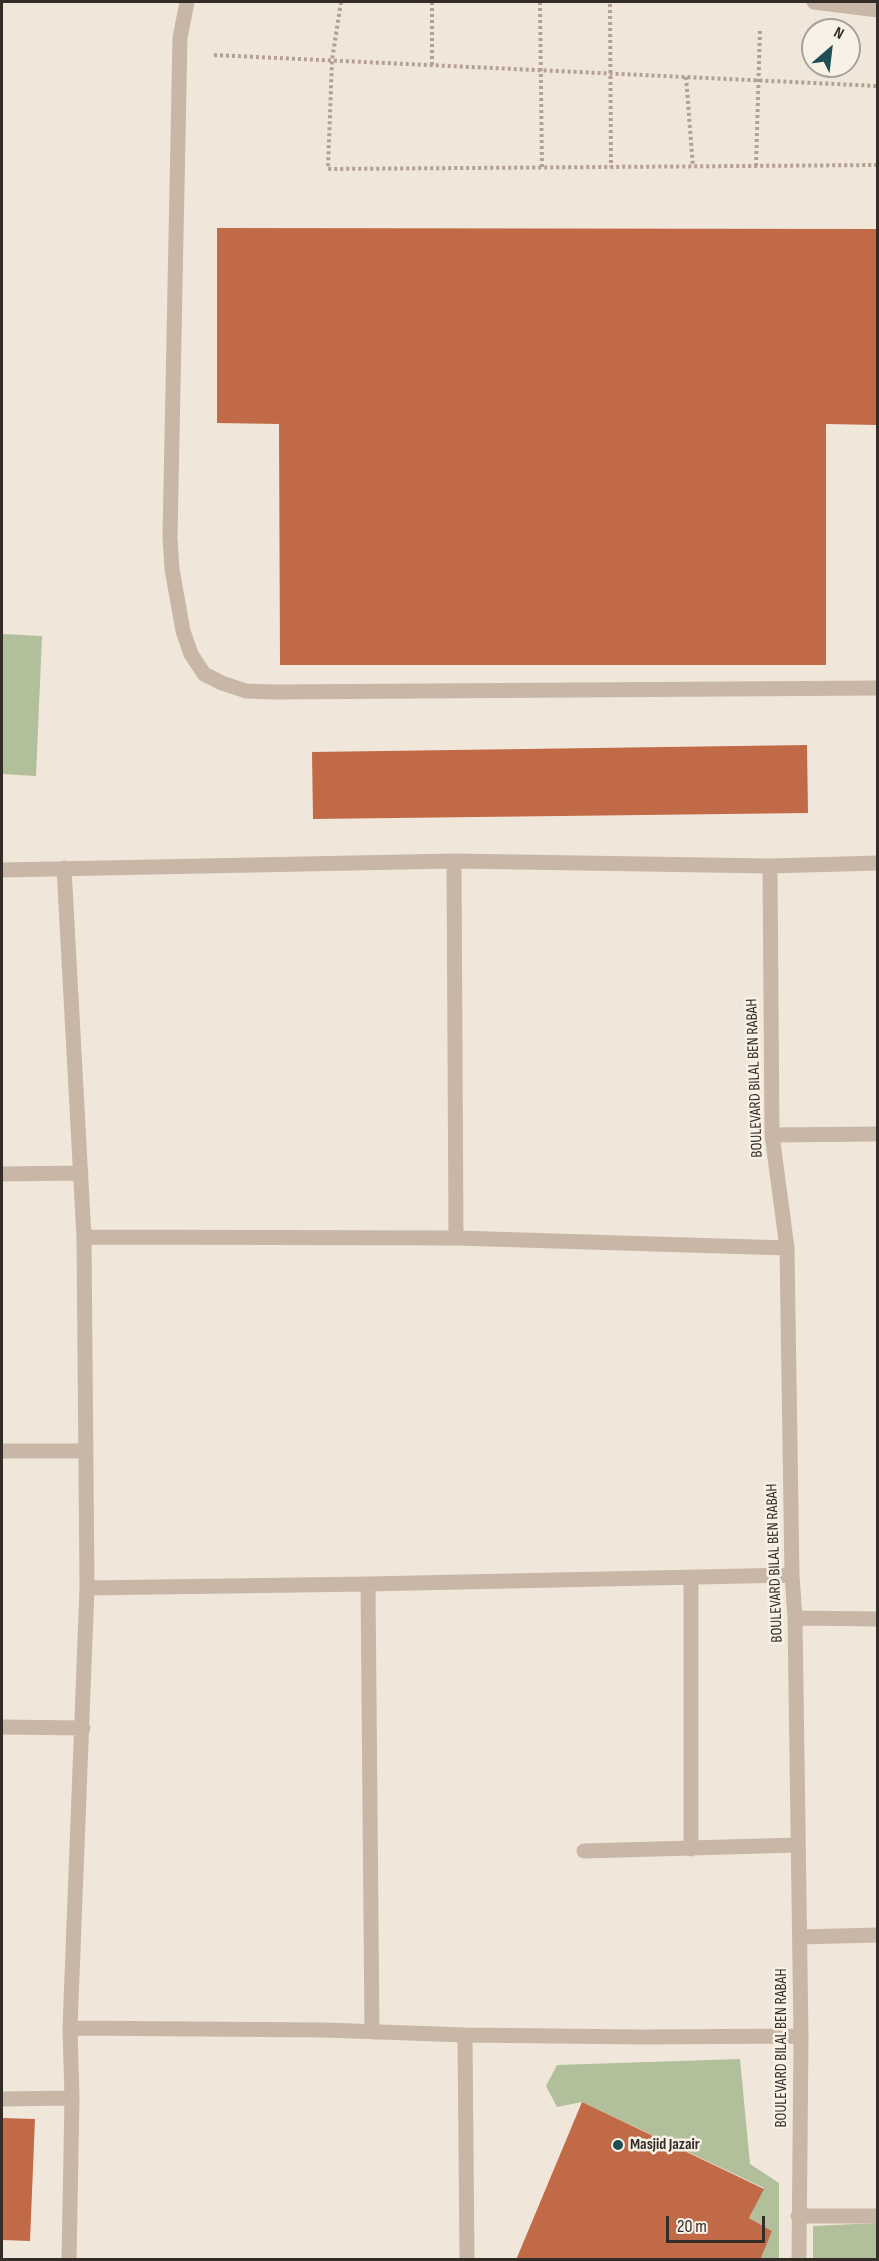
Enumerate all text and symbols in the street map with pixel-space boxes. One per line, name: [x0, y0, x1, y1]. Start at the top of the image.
north arrow: [801, 18, 861, 78]
text: N: [831, 23, 847, 44]
street label: BOULEVARD BILAL BEN RABAH: [743, 998, 767, 1158]
street label: BOULEVARD BILAL BEN RABAH: [763, 1483, 787, 1643]
street label: BOULEVARD BILAL BEN RABAH: [772, 1968, 792, 2128]
place label: Masjid Jazair: [630, 2135, 700, 2155]
marker: Masjid Jazair: [611, 2138, 625, 2152]
scale bar: [669, 2204, 768, 2242]
text: 20 m: [677, 2216, 707, 2237]

